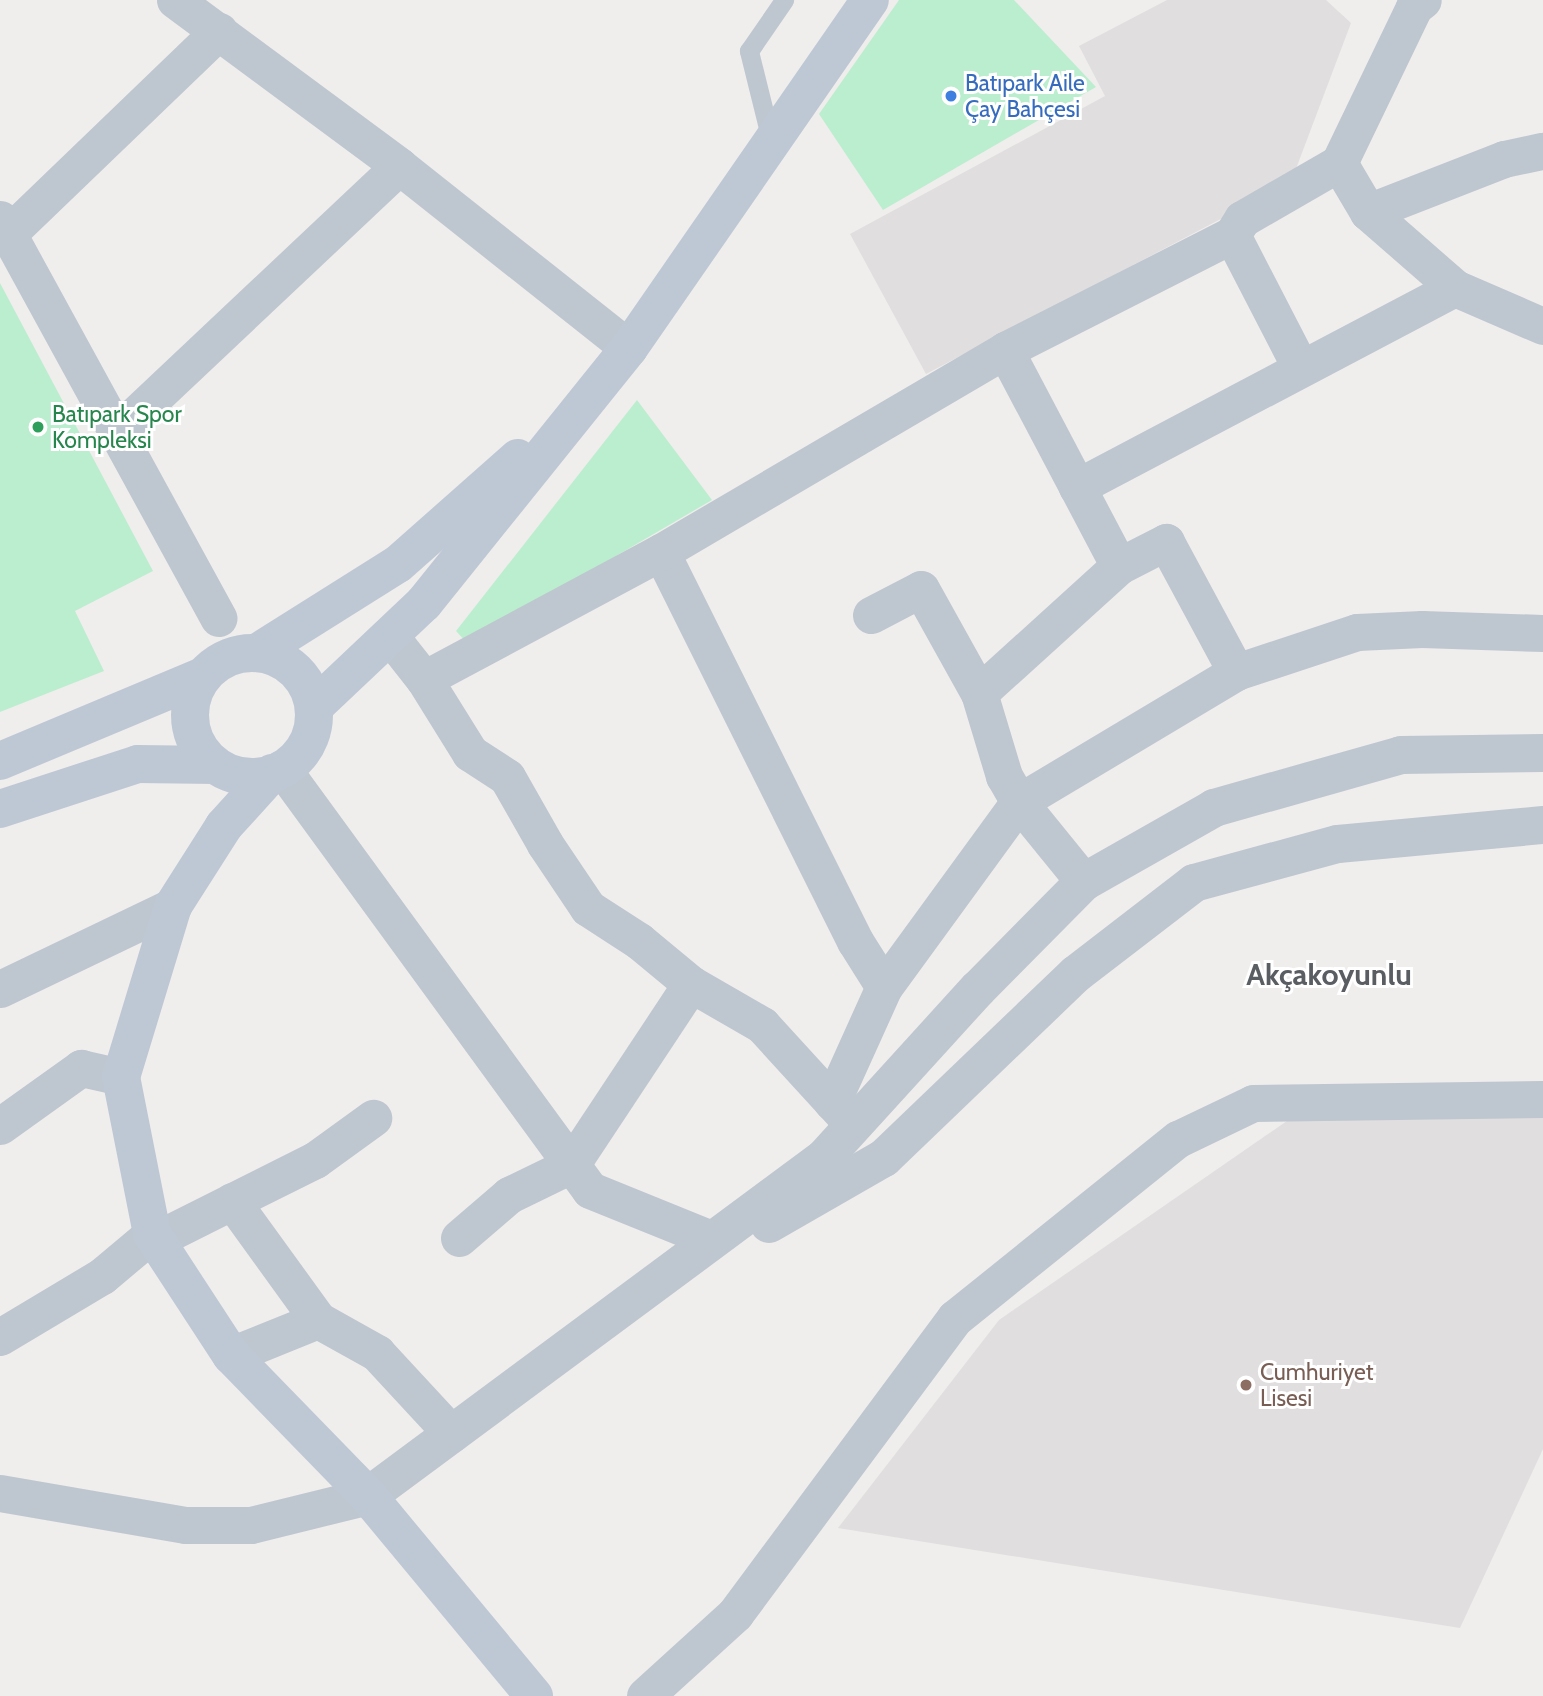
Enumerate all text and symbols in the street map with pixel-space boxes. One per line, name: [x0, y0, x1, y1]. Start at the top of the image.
place label: Batıpark Aile Çay Bahçesi: [965, 69, 1085, 123]
marker: Batıpark Aile Çay Bahçesi: [943, 88, 959, 104]
place label: Batıpark Spor Kompleksi: [52, 400, 182, 454]
marker: Batıpark Spor Kompleksi: [30, 419, 46, 435]
district label: Akçakoyunlu: [1246, 957, 1412, 993]
place label: Cumhuriyet Lisesi: [1260, 1358, 1374, 1412]
marker: Cumhuriyet Lisesi: [1238, 1377, 1254, 1393]

